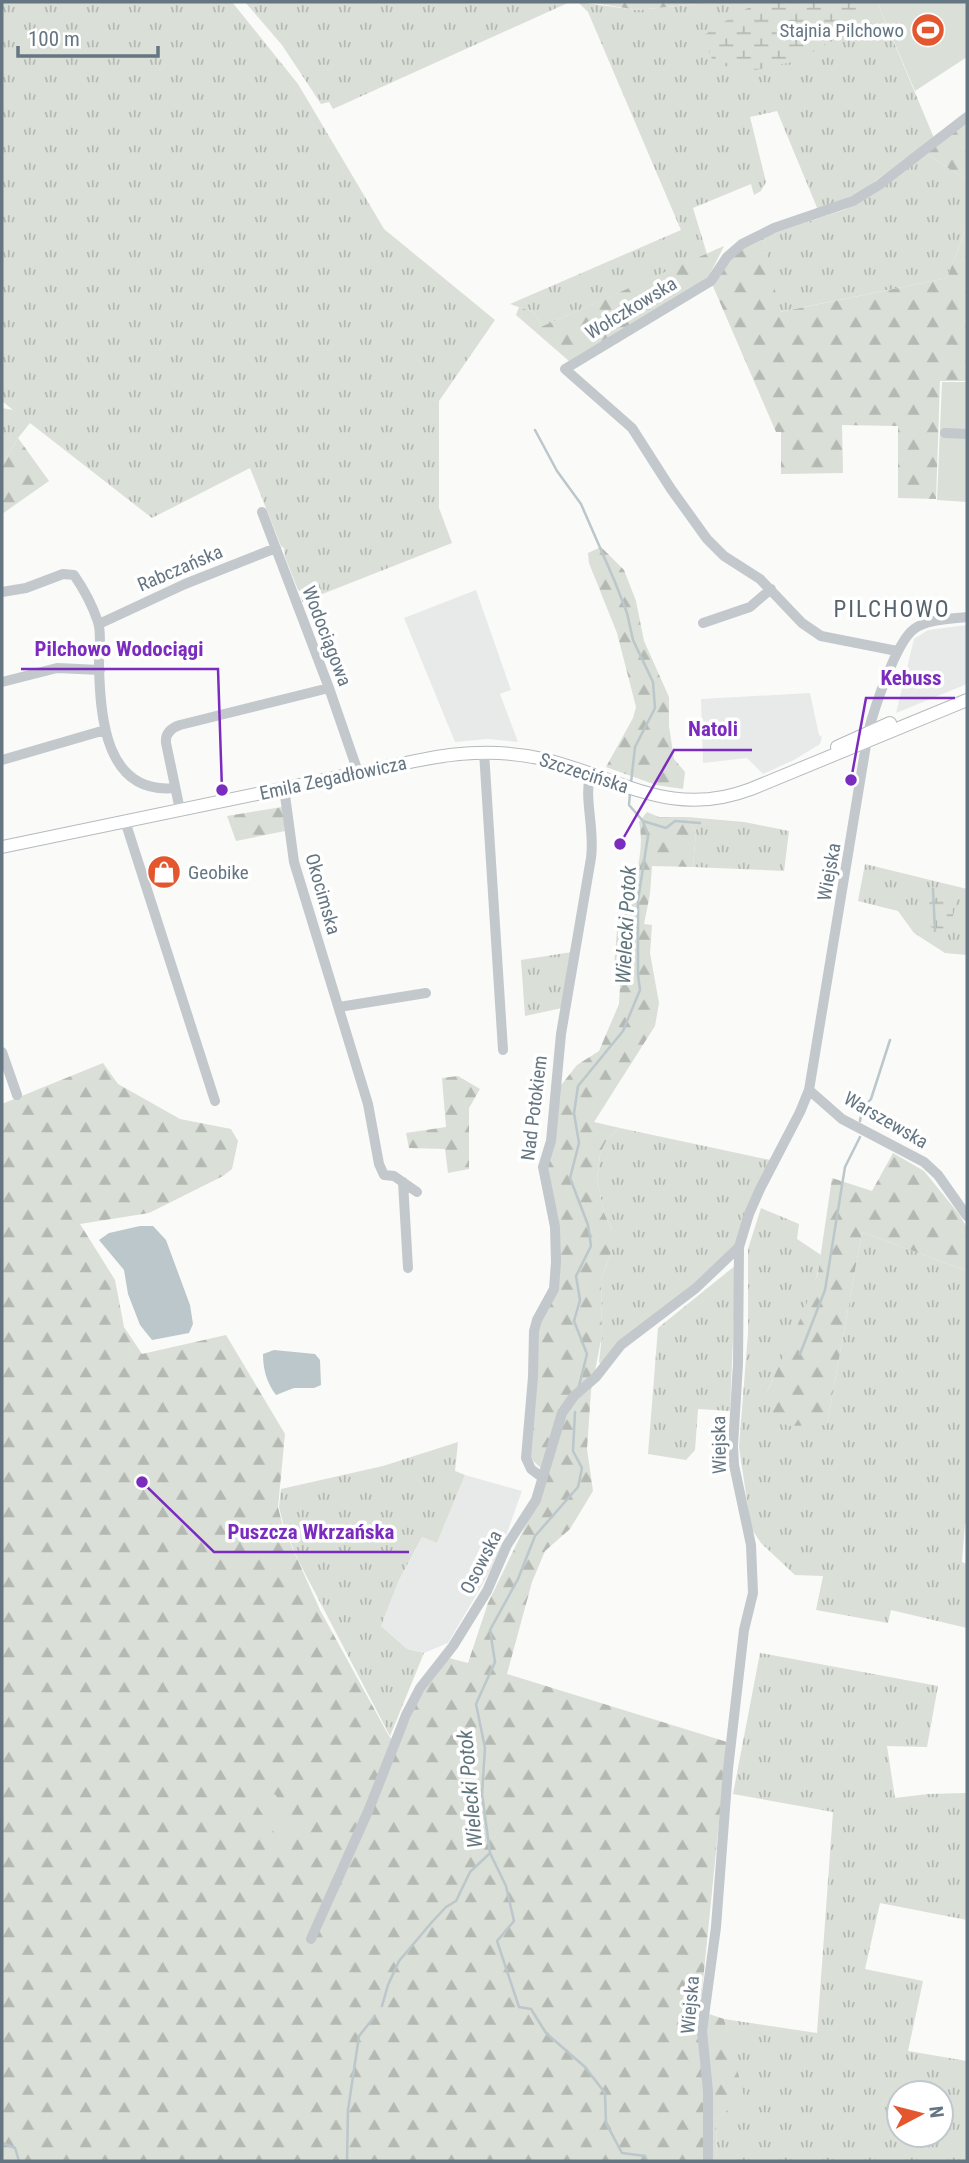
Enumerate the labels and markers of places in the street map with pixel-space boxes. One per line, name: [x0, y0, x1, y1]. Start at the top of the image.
sports icon: Stajnia Pilchowo: [909, 11, 947, 49]
place label: Stajnia Pilchowo: [780, 19, 904, 42]
callout: Pilchowo Wodociągi: [21, 627, 218, 669]
callout: Kebuss: [866, 656, 955, 698]
callout: Natoli: [674, 708, 752, 750]
shop icon: Geobike: [145, 853, 183, 891]
place label: Geobike: [188, 861, 249, 884]
callout: Puszcza Wkrzańska: [214, 1510, 409, 1552]

